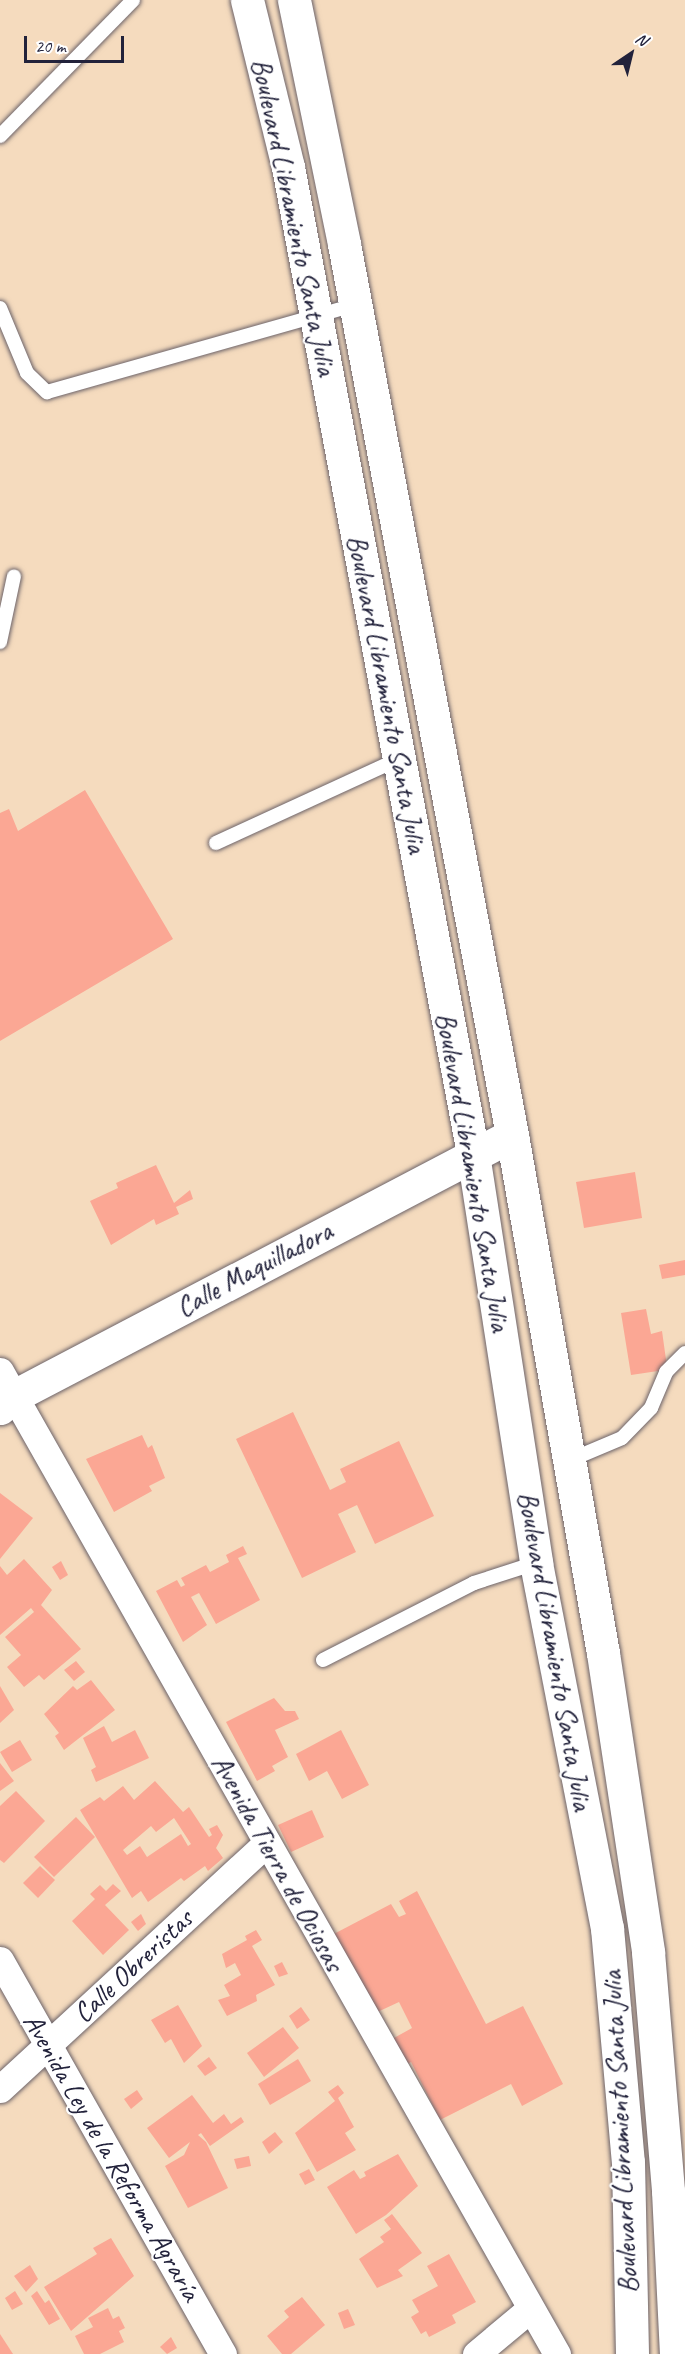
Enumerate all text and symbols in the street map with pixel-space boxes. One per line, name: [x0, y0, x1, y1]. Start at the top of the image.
scale bar: [27, 24, 128, 62]
north arrow: [601, 24, 661, 84]
text: N: [632, 28, 651, 50]
text: 20 m: [35, 35, 66, 57]
street label: Boulevard Libramiento Santa Julia: [244, 56, 344, 378]
street label: Boulevard Libramiento Santa Julia: [340, 532, 434, 856]
street label: Boulevard Libramiento Santa Julia: [428, 1010, 518, 1334]
street label: Calle Maquilladora: [170, 1213, 338, 1325]
street label: Boulevard Libramiento Santa Julia: [510, 1489, 600, 1813]
street label: Avenida Tierra de Ociosas: [205, 1749, 351, 1977]
street label: Calle Obreristas: [66, 1902, 200, 2030]
street label: Boulevard Libramiento Santa Julia: [595, 1970, 645, 2294]
street label: Avenida Ley de la Reforma Agraría: [16, 2007, 208, 2307]

